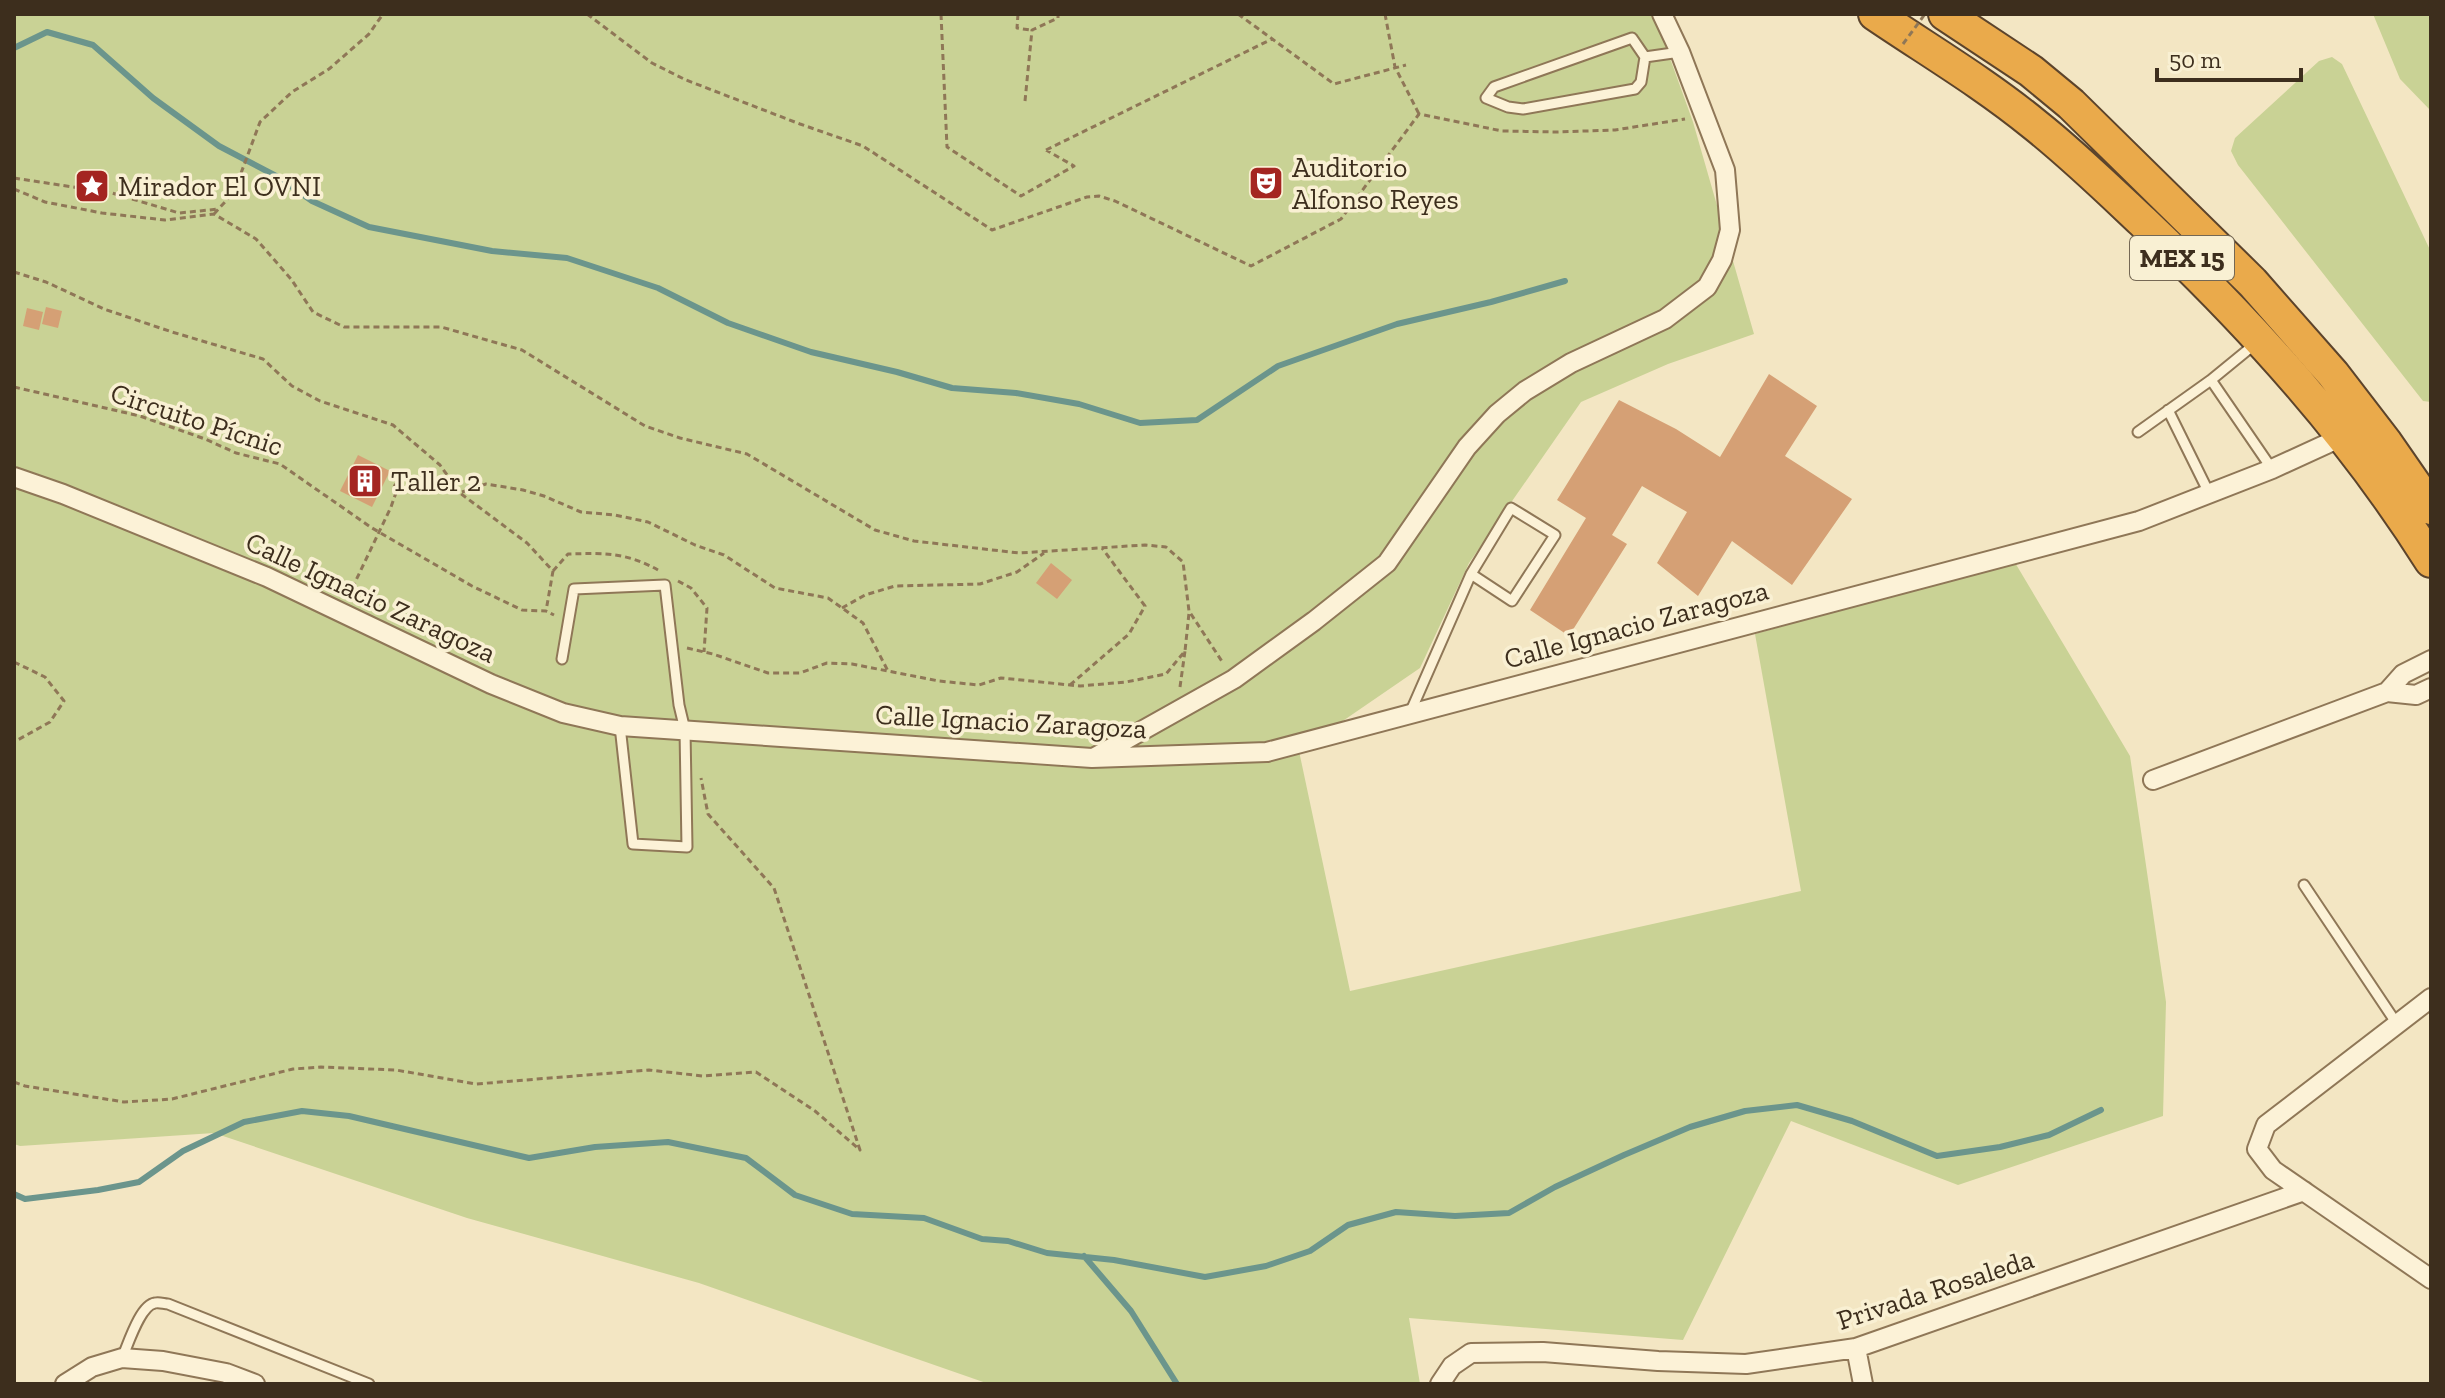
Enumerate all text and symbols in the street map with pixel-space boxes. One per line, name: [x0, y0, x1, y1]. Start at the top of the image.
scale bar: [2157, 32, 2301, 82]
text: 50 m: [2169, 45, 2222, 74]
place label: Auditorio Alfonso Reyes: [1292, 151, 1459, 216]
theatre icon: Auditorio Alfonso Reyes: [1247, 164, 1285, 202]
place icon: Mirador El OVNI: [73, 167, 111, 205]
place label: Mirador El OVNI: [118, 170, 321, 203]
road number: MEX 15: [2130, 236, 2234, 280]
street label: Circuito Pícnic: [107, 376, 287, 463]
building icon: Taller 2: [346, 462, 384, 500]
place label: Taller 2: [391, 465, 481, 498]
street label: Calle Ignacio Zaragoza: [241, 525, 501, 670]
street label: Calle Ignacio Zaragoza: [1500, 573, 1772, 676]
street label: Calle Ignacio Zaragoza: [874, 698, 1148, 745]
street label: Privada Rosaleda: [1833, 1242, 2038, 1337]

